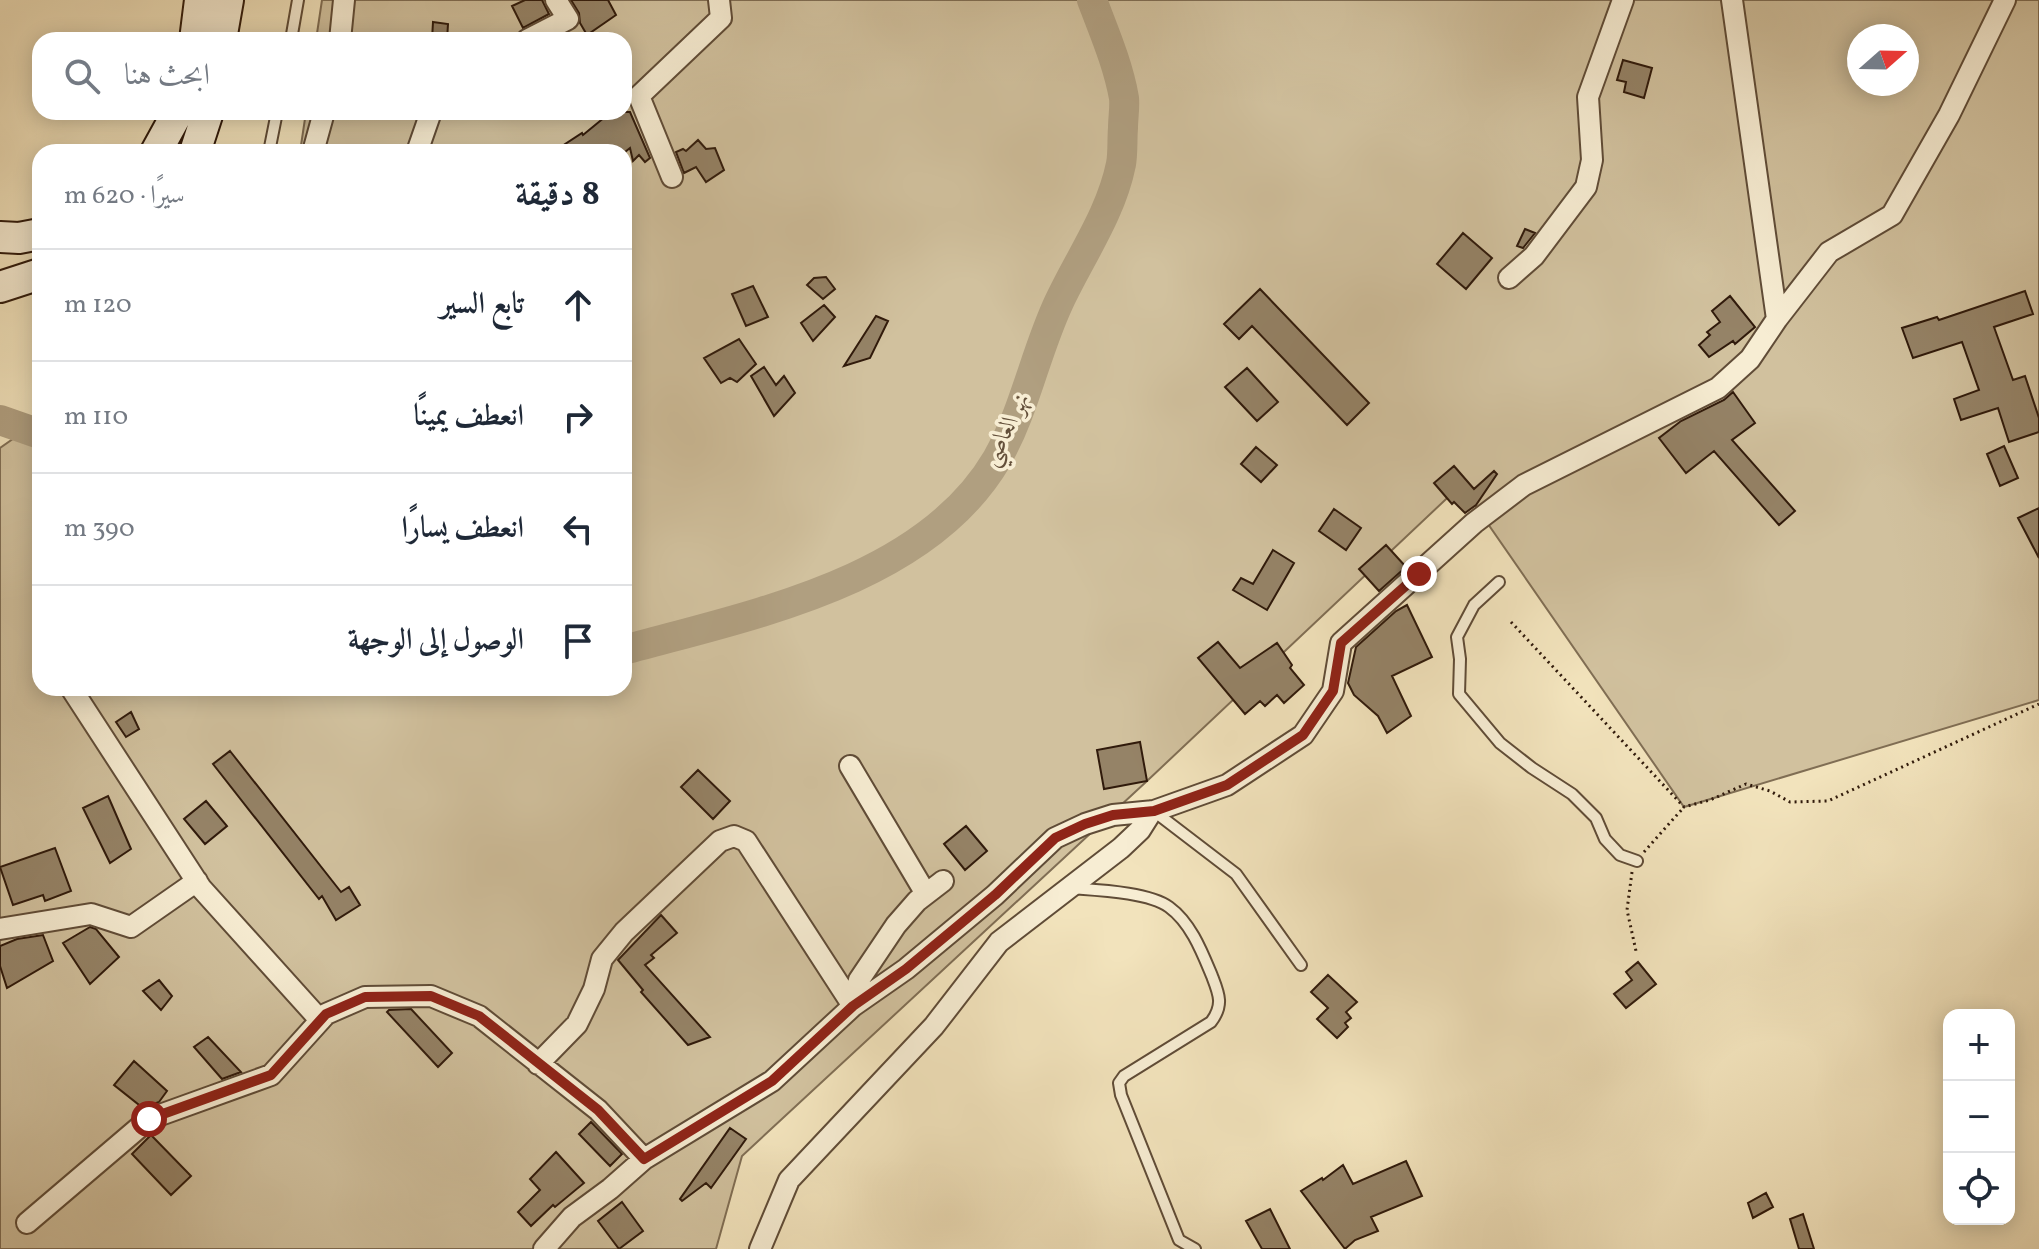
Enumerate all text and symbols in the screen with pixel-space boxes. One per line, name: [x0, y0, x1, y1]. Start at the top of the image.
north arrow: [1847, 24, 1919, 96]
search box: [32, 32, 632, 120]
icon: search: [60, 54, 104, 98]
text: ابحث هنا: [124, 55, 210, 97]
text: 8 دقيقة: [515, 172, 600, 219]
text: سيرًا · 620 m: [64, 178, 185, 214]
icon: ahead: [556, 283, 600, 327]
text: تابع السير: [440, 284, 524, 326]
text: 120 m: [64, 287, 132, 323]
water label: نهر العاصي: [974, 387, 1042, 474]
icon: right: [556, 395, 600, 439]
text: انعطف يمينًا: [413, 396, 524, 438]
text: 110 m: [64, 399, 128, 435]
icon: left: [556, 507, 600, 551]
text: انعطف يسارًا: [401, 508, 524, 550]
text: 390 m: [64, 511, 135, 547]
route end: [1401, 556, 1437, 592]
icon: arrive: [556, 619, 600, 663]
text: الوصول إلى الوجهة: [348, 620, 524, 662]
map controls: [1943, 1009, 2015, 1225]
button: +: [1943, 1009, 2015, 1081]
button: −: [1943, 1081, 2015, 1153]
route start: [131, 1101, 167, 1137]
button: locate: [1943, 1153, 2015, 1225]

